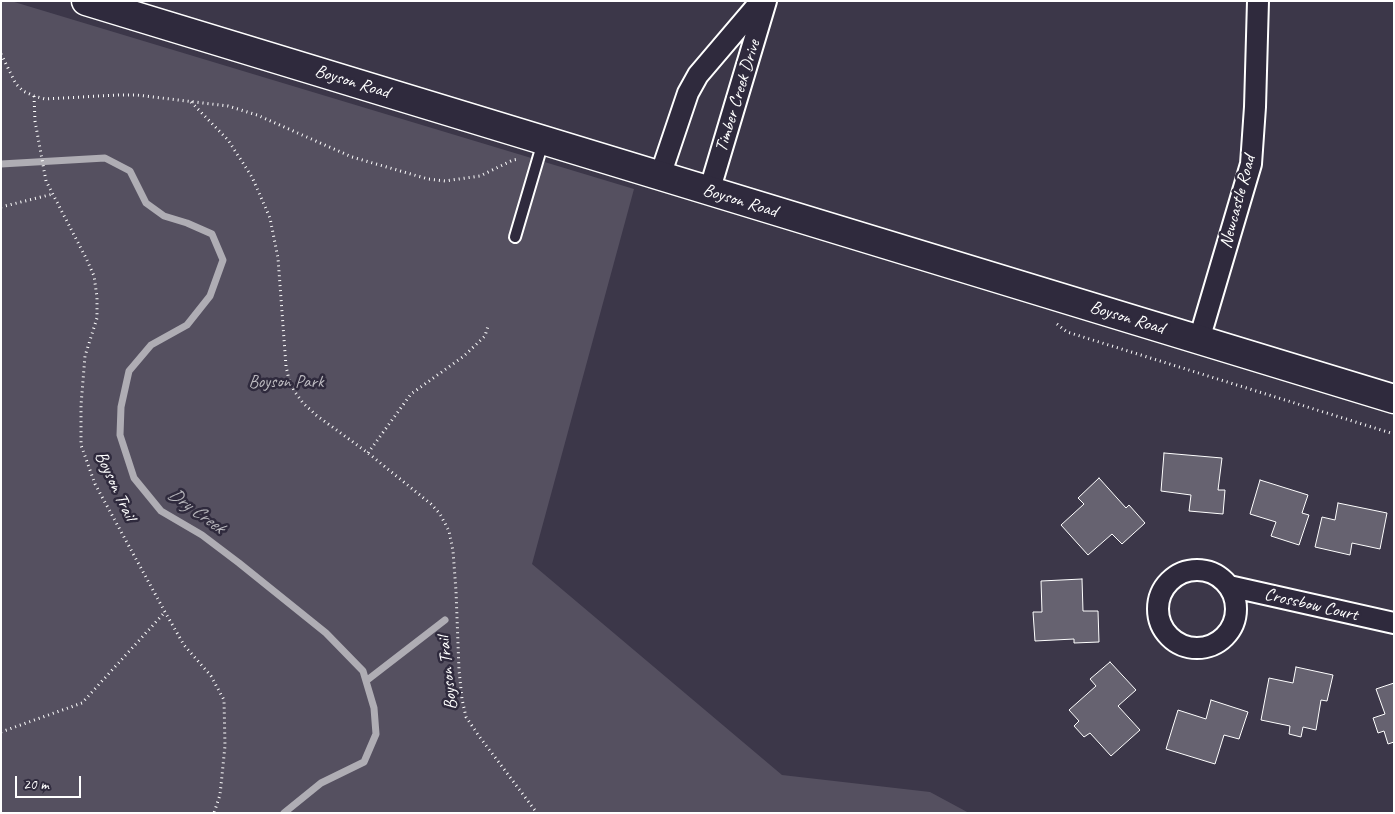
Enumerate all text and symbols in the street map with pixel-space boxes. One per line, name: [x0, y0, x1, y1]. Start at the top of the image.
street label: Timber Creek Drive: [711, 37, 765, 155]
street label: Boyson Road: [312, 60, 392, 104]
street label: Newcastle Road: [1215, 153, 1261, 251]
street label: Boyson Road: [700, 179, 780, 223]
street label: Boyson Road: [1087, 296, 1167, 340]
park label: Boyson Park: [248, 371, 324, 393]
street label: Boyson Trail: [90, 448, 140, 524]
water label: Dry Creek: [163, 483, 229, 539]
street label: Crossbow Court: [1262, 584, 1360, 626]
street label: Boyson Trail: [433, 635, 463, 711]
scale bar: [18, 766, 84, 798]
text: 20 m: [23, 775, 49, 794]

